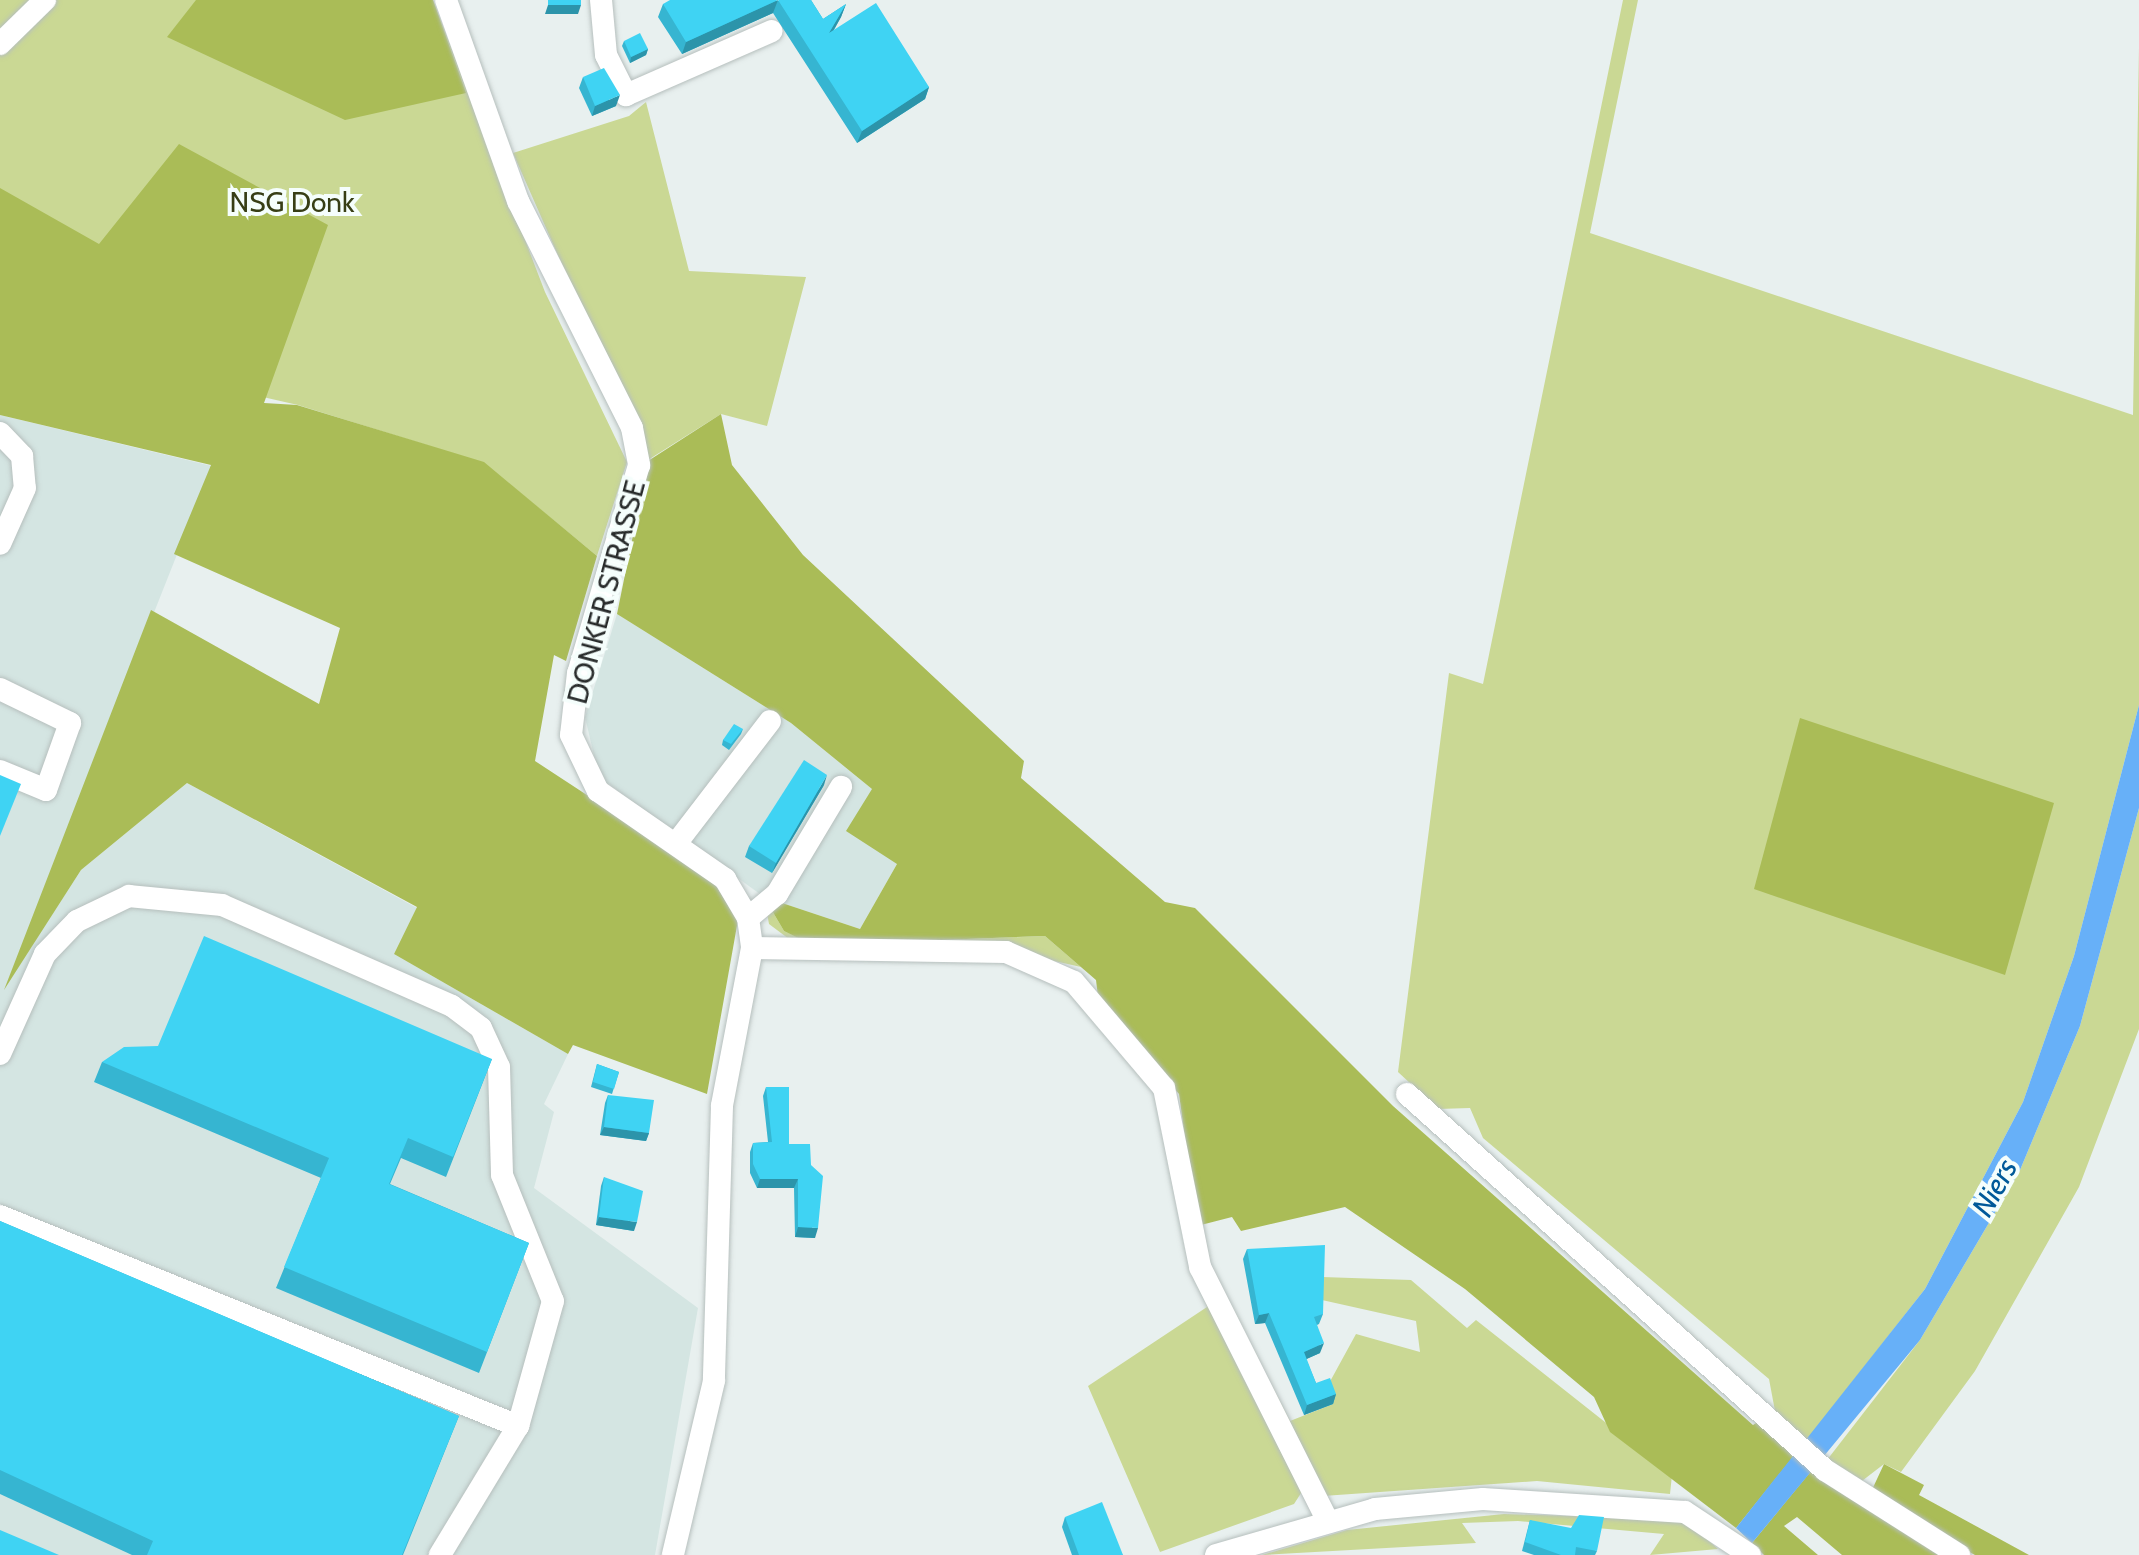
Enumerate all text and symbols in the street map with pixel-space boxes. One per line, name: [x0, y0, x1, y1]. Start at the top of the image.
park label: NSG Donk: [230, 185, 354, 219]
street label: DONKER STRASSE: [560, 477, 652, 707]
water label: Niers: [1965, 1153, 2025, 1223]

